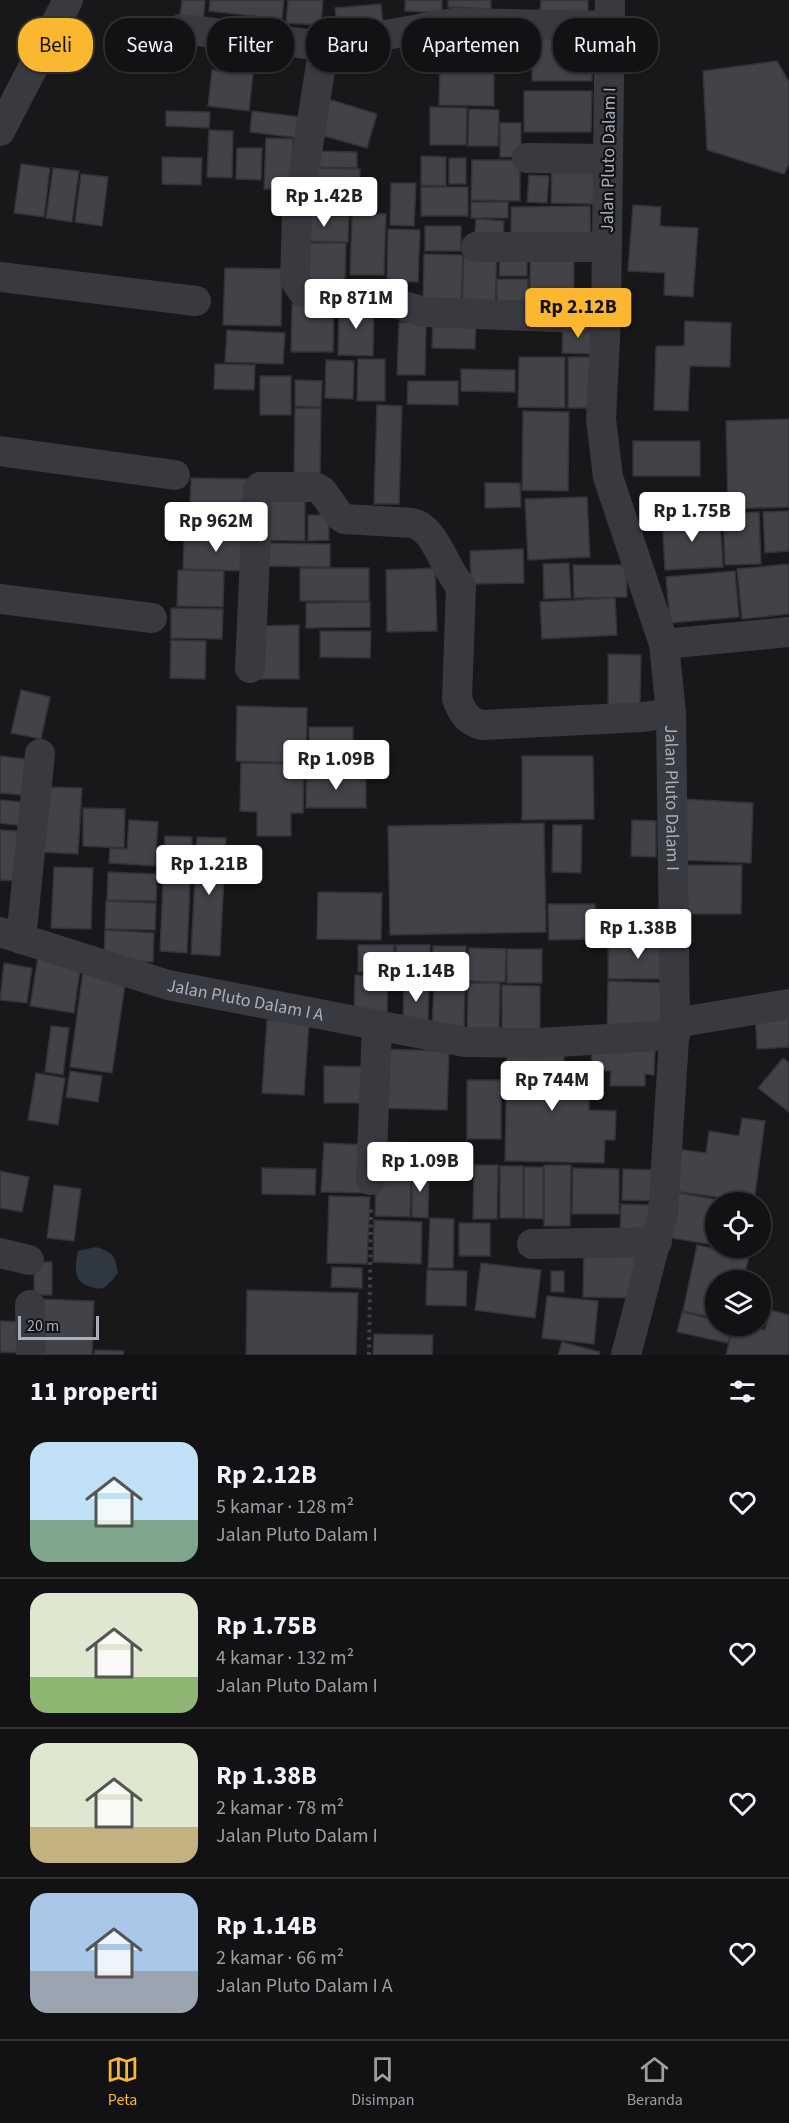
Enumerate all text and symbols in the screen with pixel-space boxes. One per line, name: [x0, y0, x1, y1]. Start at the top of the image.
chip: Beli: [18, 18, 93, 72]
chip: Sewa: [105, 18, 195, 72]
chip: Filter: [207, 18, 294, 72]
chip: Baru: [306, 18, 390, 72]
chip: Apartemen: [402, 18, 541, 72]
chip: Rumah: [553, 18, 658, 72]
street label: Jalan Pluto Dalam I: [595, 87, 622, 233]
pin: Rp 1.42B: [262, 177, 386, 228]
text: Rp 1.42B: [285, 182, 363, 210]
pin: Rp 871M: [301, 279, 411, 330]
text: Rp 871M: [319, 284, 393, 312]
pin: Rp 2.12B: [516, 288, 640, 339]
text: Rp 2.12B: [539, 293, 617, 321]
pin: Rp 1.75B: [630, 492, 754, 543]
text: Rp 1.75B: [653, 497, 731, 525]
pin: Rp 962M: [161, 502, 271, 553]
text: Rp 962M: [179, 507, 253, 535]
street label: Jalan Pluto Dalam I: [658, 725, 685, 871]
pin: Rp 1.09B: [274, 740, 398, 791]
text: Rp 1.09B: [297, 745, 375, 773]
pin: Rp 1.21B: [147, 845, 271, 896]
text: Rp 1.21B: [170, 850, 248, 878]
pin: Rp 1.38B: [576, 909, 700, 960]
text: Rp 1.38B: [599, 914, 677, 942]
pin: Rp 1.14B: [354, 952, 478, 1003]
text: Rp 1.14B: [377, 957, 455, 985]
street label: Jalan Pluto Dalam I A: [165, 973, 326, 1028]
pin: Rp 744M: [497, 1061, 607, 1112]
text: Rp 744M: [515, 1066, 589, 1094]
pin: Rp 1.09B: [358, 1142, 482, 1193]
text: Rp 1.09B: [381, 1147, 459, 1175]
map controls: [705, 1192, 771, 1336]
button: locate: [705, 1192, 771, 1258]
button: layers: [705, 1270, 771, 1336]
scale bar: [18, 1313, 99, 1340]
text: 20 m: [27, 1315, 59, 1337]
text: 11 properti: [30, 1373, 158, 1410]
icon: filters: [726, 1375, 759, 1408]
text: Rp 2.12B: [216, 1456, 317, 1493]
icon: home: [78, 1466, 150, 1538]
icon: heart: [726, 1486, 759, 1519]
text: 5 kamar · 128 m²: [216, 1493, 354, 1521]
text: Jalan Pluto Dalam I: [216, 1521, 378, 1549]
text: Rp 1.75B: [216, 1607, 317, 1644]
icon: home: [78, 1617, 150, 1689]
icon: heart: [726, 1637, 759, 1670]
text: 4 kamar · 132 m²: [216, 1644, 354, 1672]
text: Jalan Pluto Dalam I: [216, 1672, 378, 1700]
text: Rp 1.38B: [216, 1757, 317, 1794]
icon: home: [78, 1767, 150, 1839]
icon: heart: [726, 1787, 759, 1820]
text: 2 kamar · 78 m²: [216, 1794, 344, 1822]
text: Jalan Pluto Dalam I: [216, 1822, 378, 1850]
text: Rp 1.14B: [216, 1907, 317, 1944]
icon: home: [78, 1917, 150, 1989]
icon: heart: [726, 1937, 759, 1970]
text: 2 kamar · 66 m²: [216, 1944, 344, 1972]
text: Jalan Pluto Dalam I A: [216, 1972, 393, 2000]
tab: Peta: [106, 2053, 139, 2111]
tab: Disimpan: [351, 2053, 414, 2111]
tab: Beranda: [627, 2053, 683, 2111]

